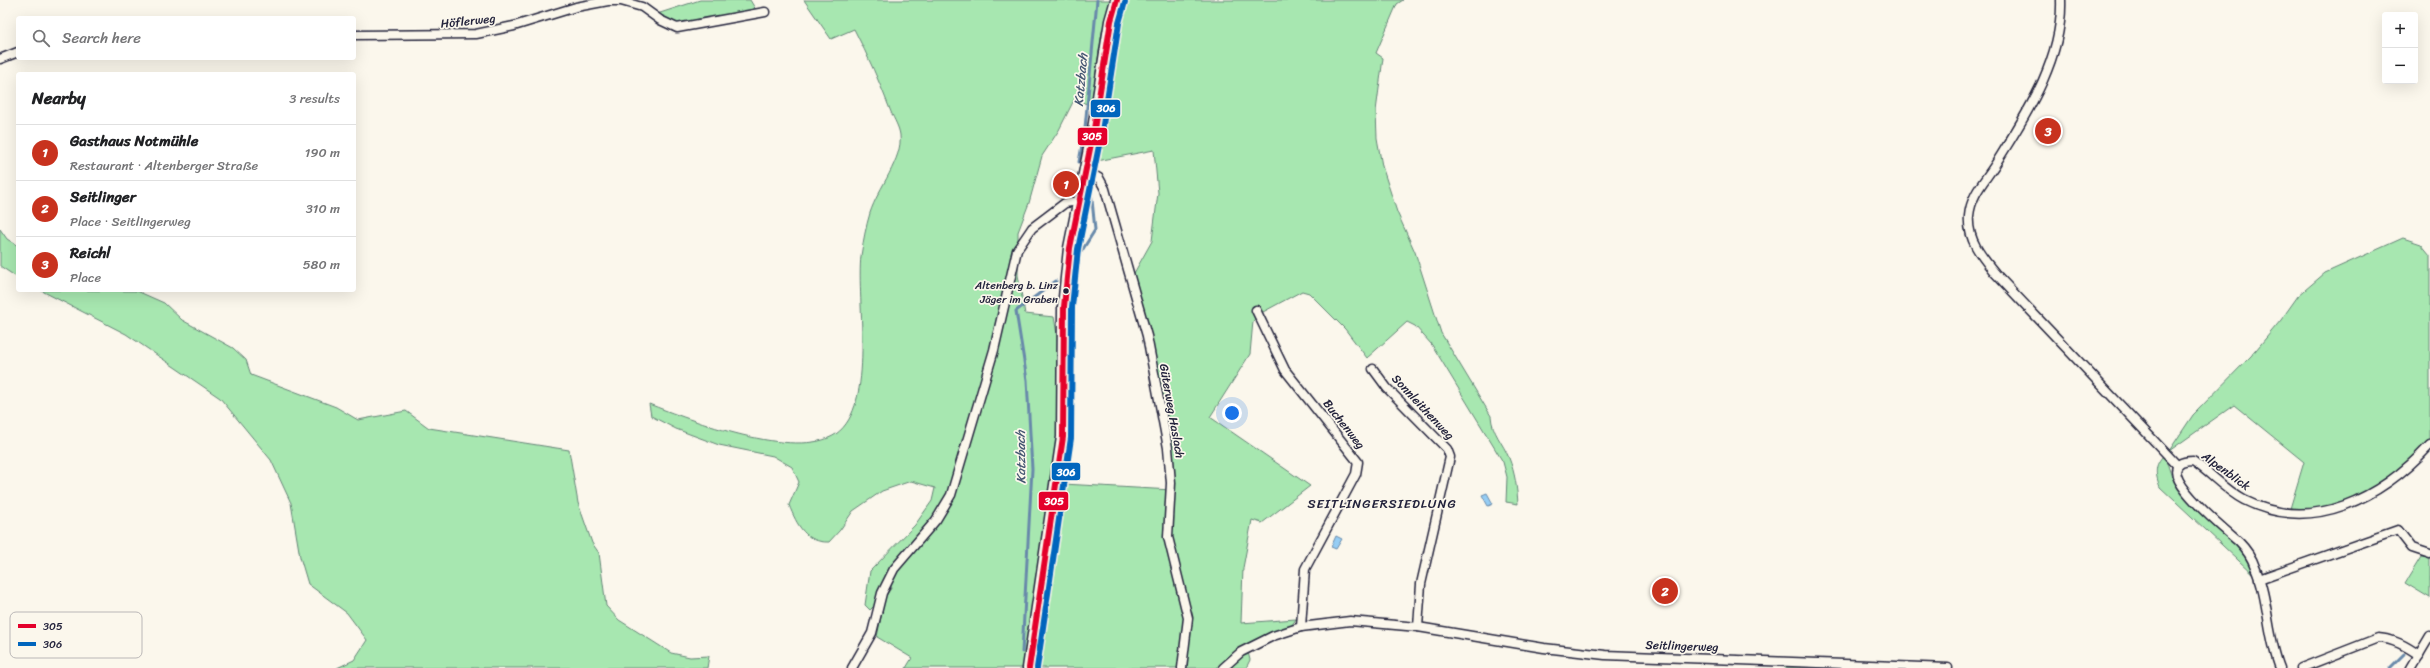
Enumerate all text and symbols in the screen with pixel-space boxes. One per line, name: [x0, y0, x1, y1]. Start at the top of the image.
street label: Höflerweg: [440, 7, 496, 35]
map controls: [2382, 12, 2418, 84]
button: +: [2382, 12, 2418, 48]
search box: [16, 16, 356, 60]
text: Search here: [62, 25, 141, 51]
icon: search: [30, 27, 52, 49]
button: −: [2382, 48, 2418, 84]
water label: Katzbach: [1067, 51, 1094, 107]
text: Nearby: [32, 83, 86, 113]
text: 3 results: [289, 87, 340, 110]
line badge: 306: [1090, 99, 1121, 118]
text: 306: [1095, 99, 1116, 118]
pin: 3: [2035, 116, 2061, 146]
line badge: 305: [1077, 127, 1108, 146]
text: 305: [1081, 127, 1102, 146]
text: Gasthaus Notmühle: [70, 128, 199, 154]
text: 1: [42, 141, 48, 164]
text: 190 m: [305, 141, 340, 164]
text: Restaurant · Altenberger Straße: [70, 154, 258, 177]
pin: 1: [1053, 169, 1079, 199]
text: Seitlinger: [70, 184, 136, 210]
text: 2: [41, 197, 49, 220]
text: 310 m: [306, 197, 340, 220]
text: Place · Seitlingerweg: [70, 210, 191, 233]
text: Reichl: [70, 240, 111, 266]
text: 3: [41, 253, 49, 276]
text: 580 m: [303, 253, 340, 276]
text: Place: [70, 266, 101, 289]
place label: Altenberg b. Linz Jäger im Graben: [974, 276, 1059, 309]
marker: Altenberg b. Linz Jäger im Graben: [1061, 286, 1071, 296]
street label: Güterweg Haslach: [1153, 362, 1191, 460]
street label: Sonnleithenweg: [1386, 369, 1460, 445]
street label: Buchenweg: [1317, 394, 1371, 454]
your location: [1222, 403, 1242, 423]
water label: Katzbach: [1009, 429, 1032, 484]
street label: Alpenblick: [2196, 445, 2256, 497]
line badge: 306: [1051, 462, 1081, 481]
text: 306: [1055, 463, 1076, 482]
line badge: 305: [1038, 491, 1069, 511]
text: 305: [1043, 492, 1064, 511]
district label: SEITLINGERSIEDLUNG: [1307, 492, 1457, 515]
pin: 2: [1652, 576, 1678, 606]
legend: [10, 612, 142, 658]
text: 305: [43, 617, 63, 636]
street label: Seitlingerweg: [1645, 634, 1719, 658]
text: 306: [43, 635, 62, 654]

